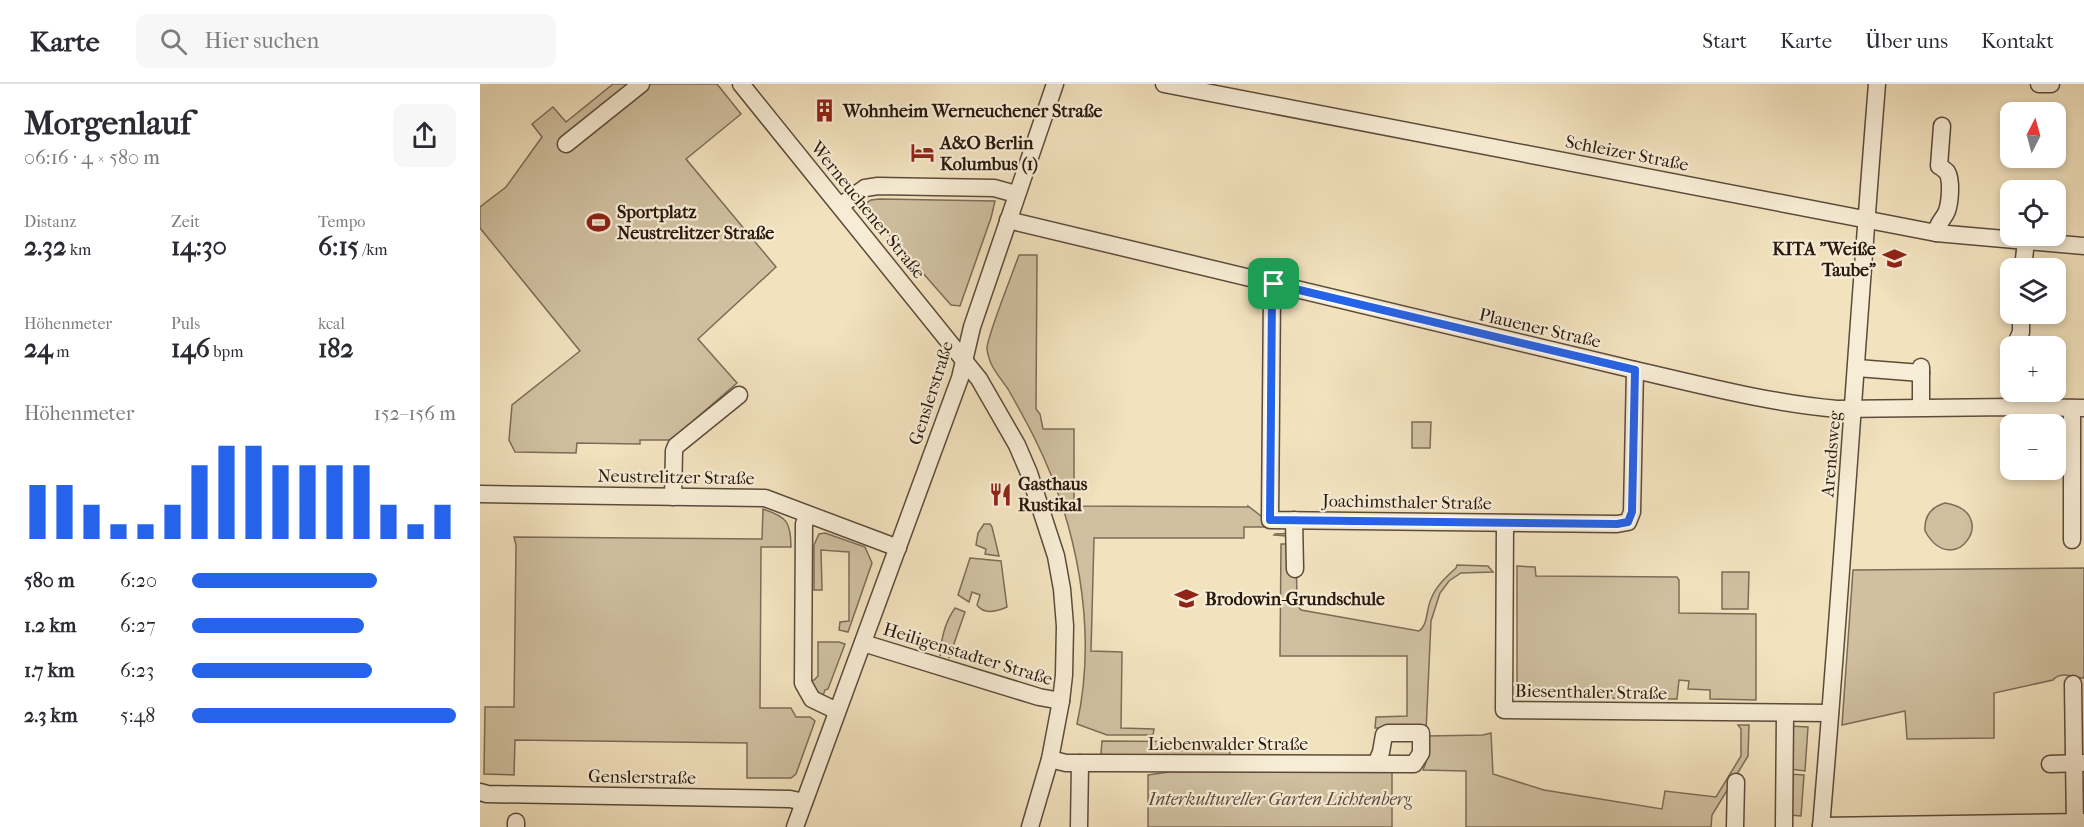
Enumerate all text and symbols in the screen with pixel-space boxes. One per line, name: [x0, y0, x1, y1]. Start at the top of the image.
search box: [136, 14, 556, 68]
text: Karte: [30, 25, 100, 58]
icon: search: [157, 25, 190, 58]
text: Hier suchen: [205, 28, 319, 54]
text: Start: [1702, 29, 1747, 53]
text: Karte: [1780, 29, 1832, 53]
text: Über uns: [1865, 29, 1948, 53]
text: Kontakt: [1981, 29, 2054, 53]
building icon: Wohnheim Werneuchener Straße: [812, 98, 838, 124]
place label: Wohnheim Werneuchener Straße: [842, 101, 1103, 122]
north arrow: [2000, 102, 2066, 168]
map controls: [2000, 102, 2066, 480]
text: Morgenlauf: [24, 104, 191, 143]
button: share: [393, 104, 456, 167]
street label: Schleizer Straße: [1563, 131, 1690, 176]
place label: A&O Berlin Kolumbus (1): [939, 133, 1038, 175]
street label: Werneuchener Straße: [805, 137, 929, 283]
hotel icon: A&O Berlin Kolumbus (1): [909, 140, 935, 166]
text: 06:16 · 4 × 580 m: [24, 146, 160, 169]
button: locate: [2000, 180, 2066, 246]
place label: Sportplatz Neustrelitzer Straße: [617, 202, 774, 244]
sports icon: Sportplatz Neustrelitzer Straße: [586, 209, 612, 235]
text: Distanz: [24, 212, 76, 231]
text: Zeit: [171, 212, 200, 231]
text: Tempo: [318, 212, 365, 231]
text: 2.32: [24, 231, 66, 262]
text: 14:30: [171, 231, 227, 262]
text: 6:15: [318, 231, 359, 262]
place label: KITA "Weiße Taube": [1772, 239, 1876, 281]
text: km: [66, 240, 91, 259]
text: /km: [359, 240, 388, 259]
school or university icon: KITA "Weiße Taube": [1881, 246, 1907, 272]
pin: [1248, 258, 1299, 309]
button: layers: [2000, 258, 2066, 324]
icon: arrive: [1257, 267, 1290, 300]
street label: Plauener Straße: [1477, 304, 1603, 353]
text: Höhenmeter: [24, 314, 112, 333]
text: Puls: [171, 314, 200, 333]
text: kcal: [318, 314, 345, 333]
text: 24: [24, 333, 53, 364]
text: 146: [171, 333, 210, 364]
text: 182: [318, 333, 354, 364]
button: +: [2000, 336, 2066, 402]
street label: Genslerstraße: [905, 339, 958, 448]
text: m: [53, 342, 69, 361]
text: bpm: [210, 342, 243, 361]
text: Höhenmeter: [24, 402, 134, 425]
text: 152–156 m: [374, 402, 456, 425]
street label: Arendsweg: [1817, 410, 1846, 499]
button: −: [2000, 414, 2066, 480]
street label: Neustrelitzer Straße: [597, 466, 755, 489]
place label: Gasthaus Rustikal: [1018, 474, 1088, 516]
restaurant icon: Gasthaus Rustikal: [987, 481, 1013, 507]
street label: Joachimsthaler Straße: [1320, 490, 1492, 514]
text: 580 m: [24, 569, 75, 592]
text: 6:20: [120, 569, 157, 592]
school or university icon: Brodowin-Grundschule: [1174, 586, 1200, 612]
place label: Brodowin-Grundschule: [1205, 589, 1385, 610]
text: 1.2 km: [24, 614, 77, 637]
text: 6:27: [120, 614, 156, 637]
street label: Heiligenstadter Straße: [881, 619, 1055, 690]
text: 1.7 km: [24, 659, 75, 682]
text: 6:23: [120, 659, 154, 682]
street label: Biesenthaler Straße: [1515, 681, 1667, 704]
text: 2.3 km: [24, 704, 78, 727]
text: 5:48: [120, 704, 155, 727]
street label: Liebenwalder Straße: [1148, 734, 1308, 755]
street label: Genslerstraße: [588, 766, 696, 789]
park label: Interkultureller Garten Lichtenberg: [1147, 789, 1413, 810]

